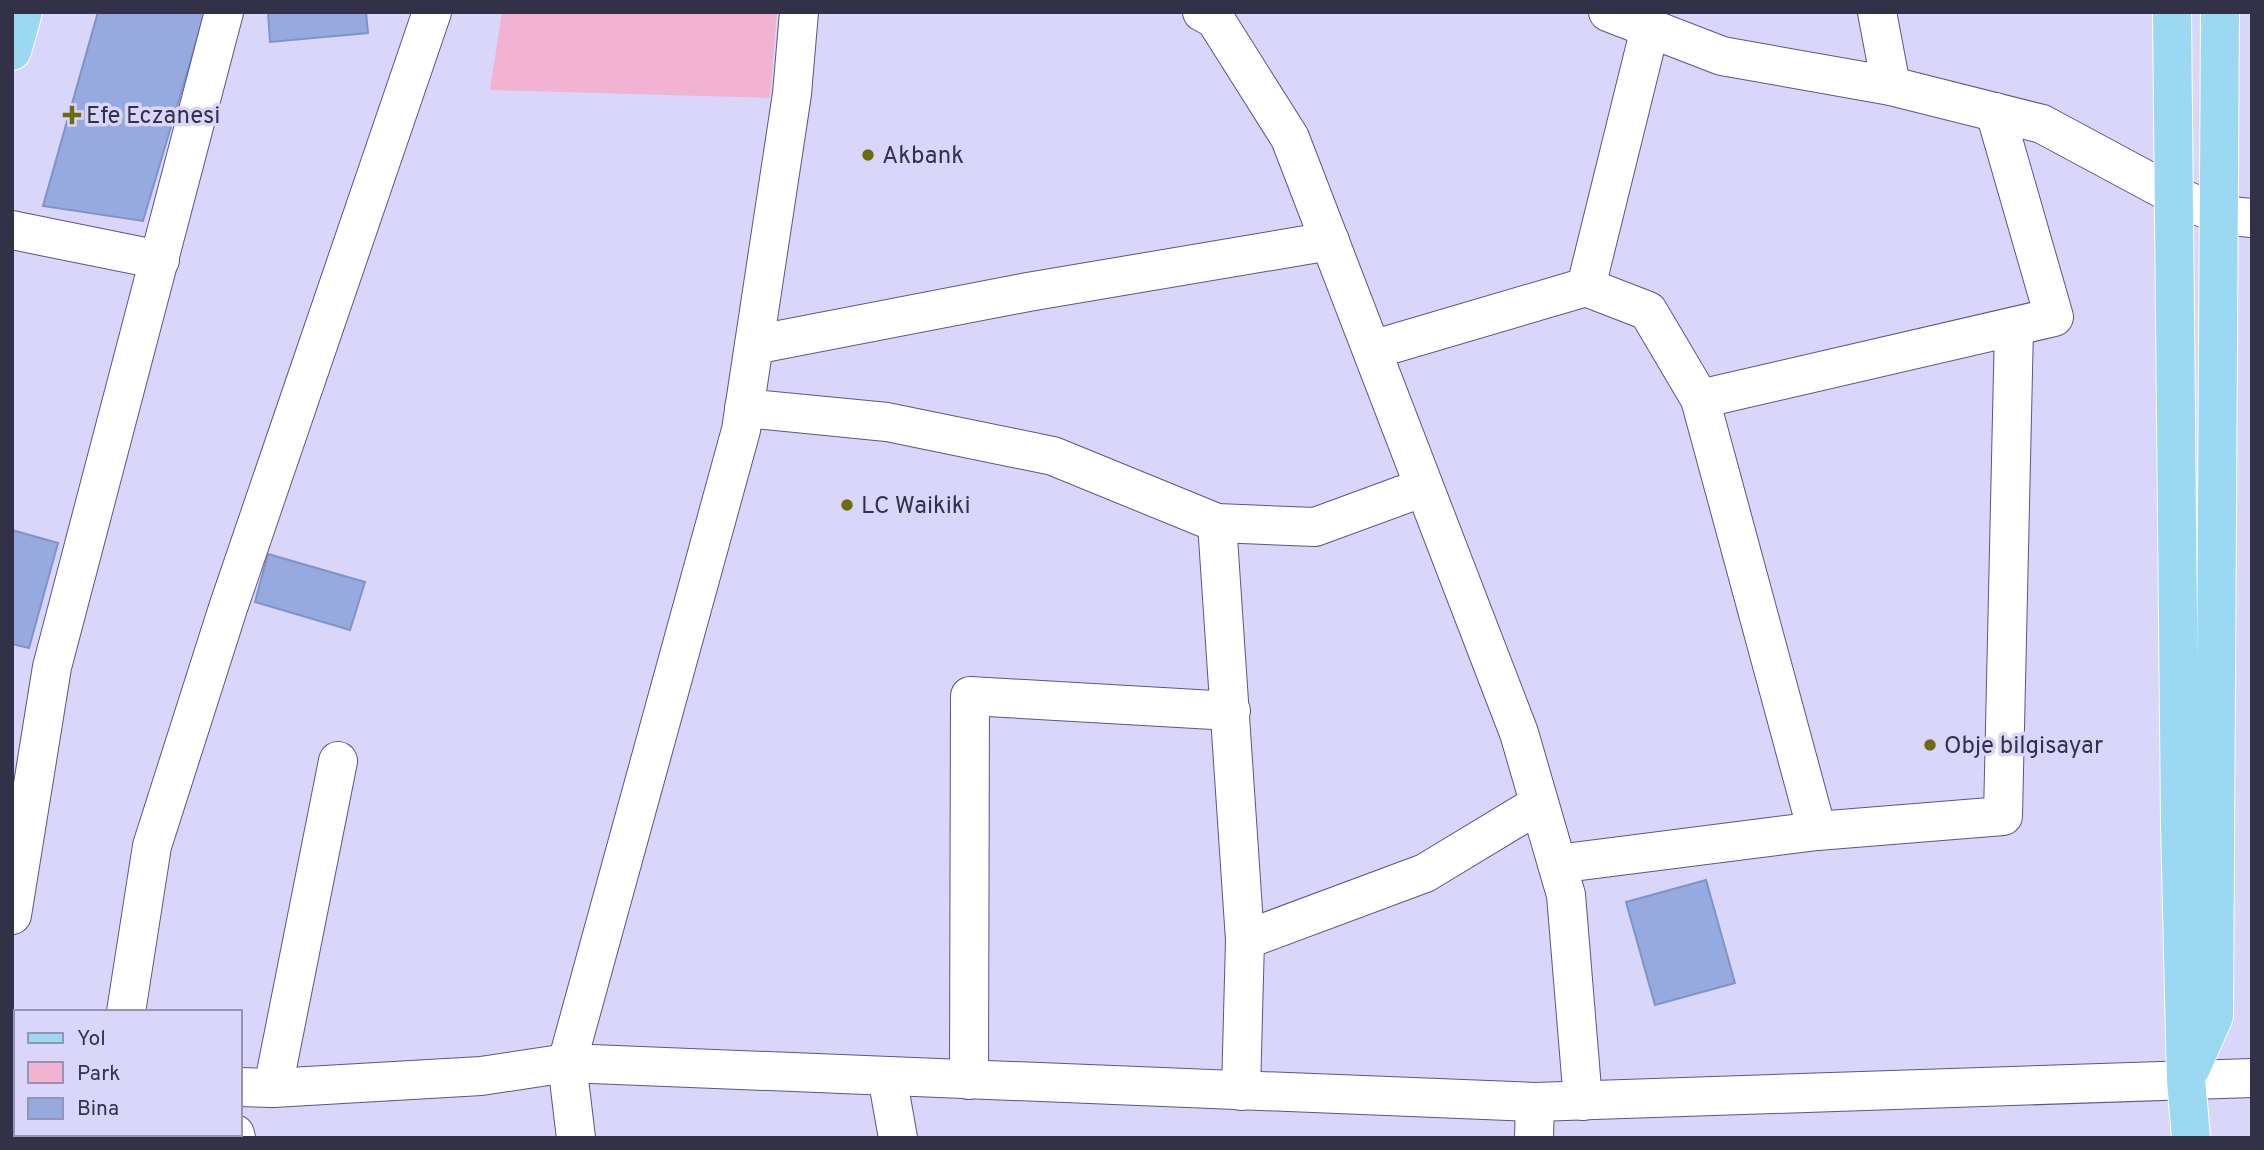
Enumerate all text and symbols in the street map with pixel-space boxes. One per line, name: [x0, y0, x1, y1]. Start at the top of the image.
place label: Efe Eczanesi: [86, 102, 220, 132]
marker: Efe Eczanesi: [64, 107, 80, 123]
place label: Akbank: [882, 142, 964, 172]
marker: Akbank: [860, 147, 876, 163]
place label: LC Waikiki: [861, 492, 971, 522]
marker: LC Waikiki: [839, 497, 855, 513]
place label: Obje bilgisayar: [1944, 732, 2103, 762]
marker: Obje bilgisayar: [1922, 737, 1938, 753]
legend: [14, 1010, 242, 1136]
text: Yol: [77, 1026, 106, 1053]
text: Park: [77, 1061, 120, 1088]
text: Bina: [77, 1096, 119, 1123]

